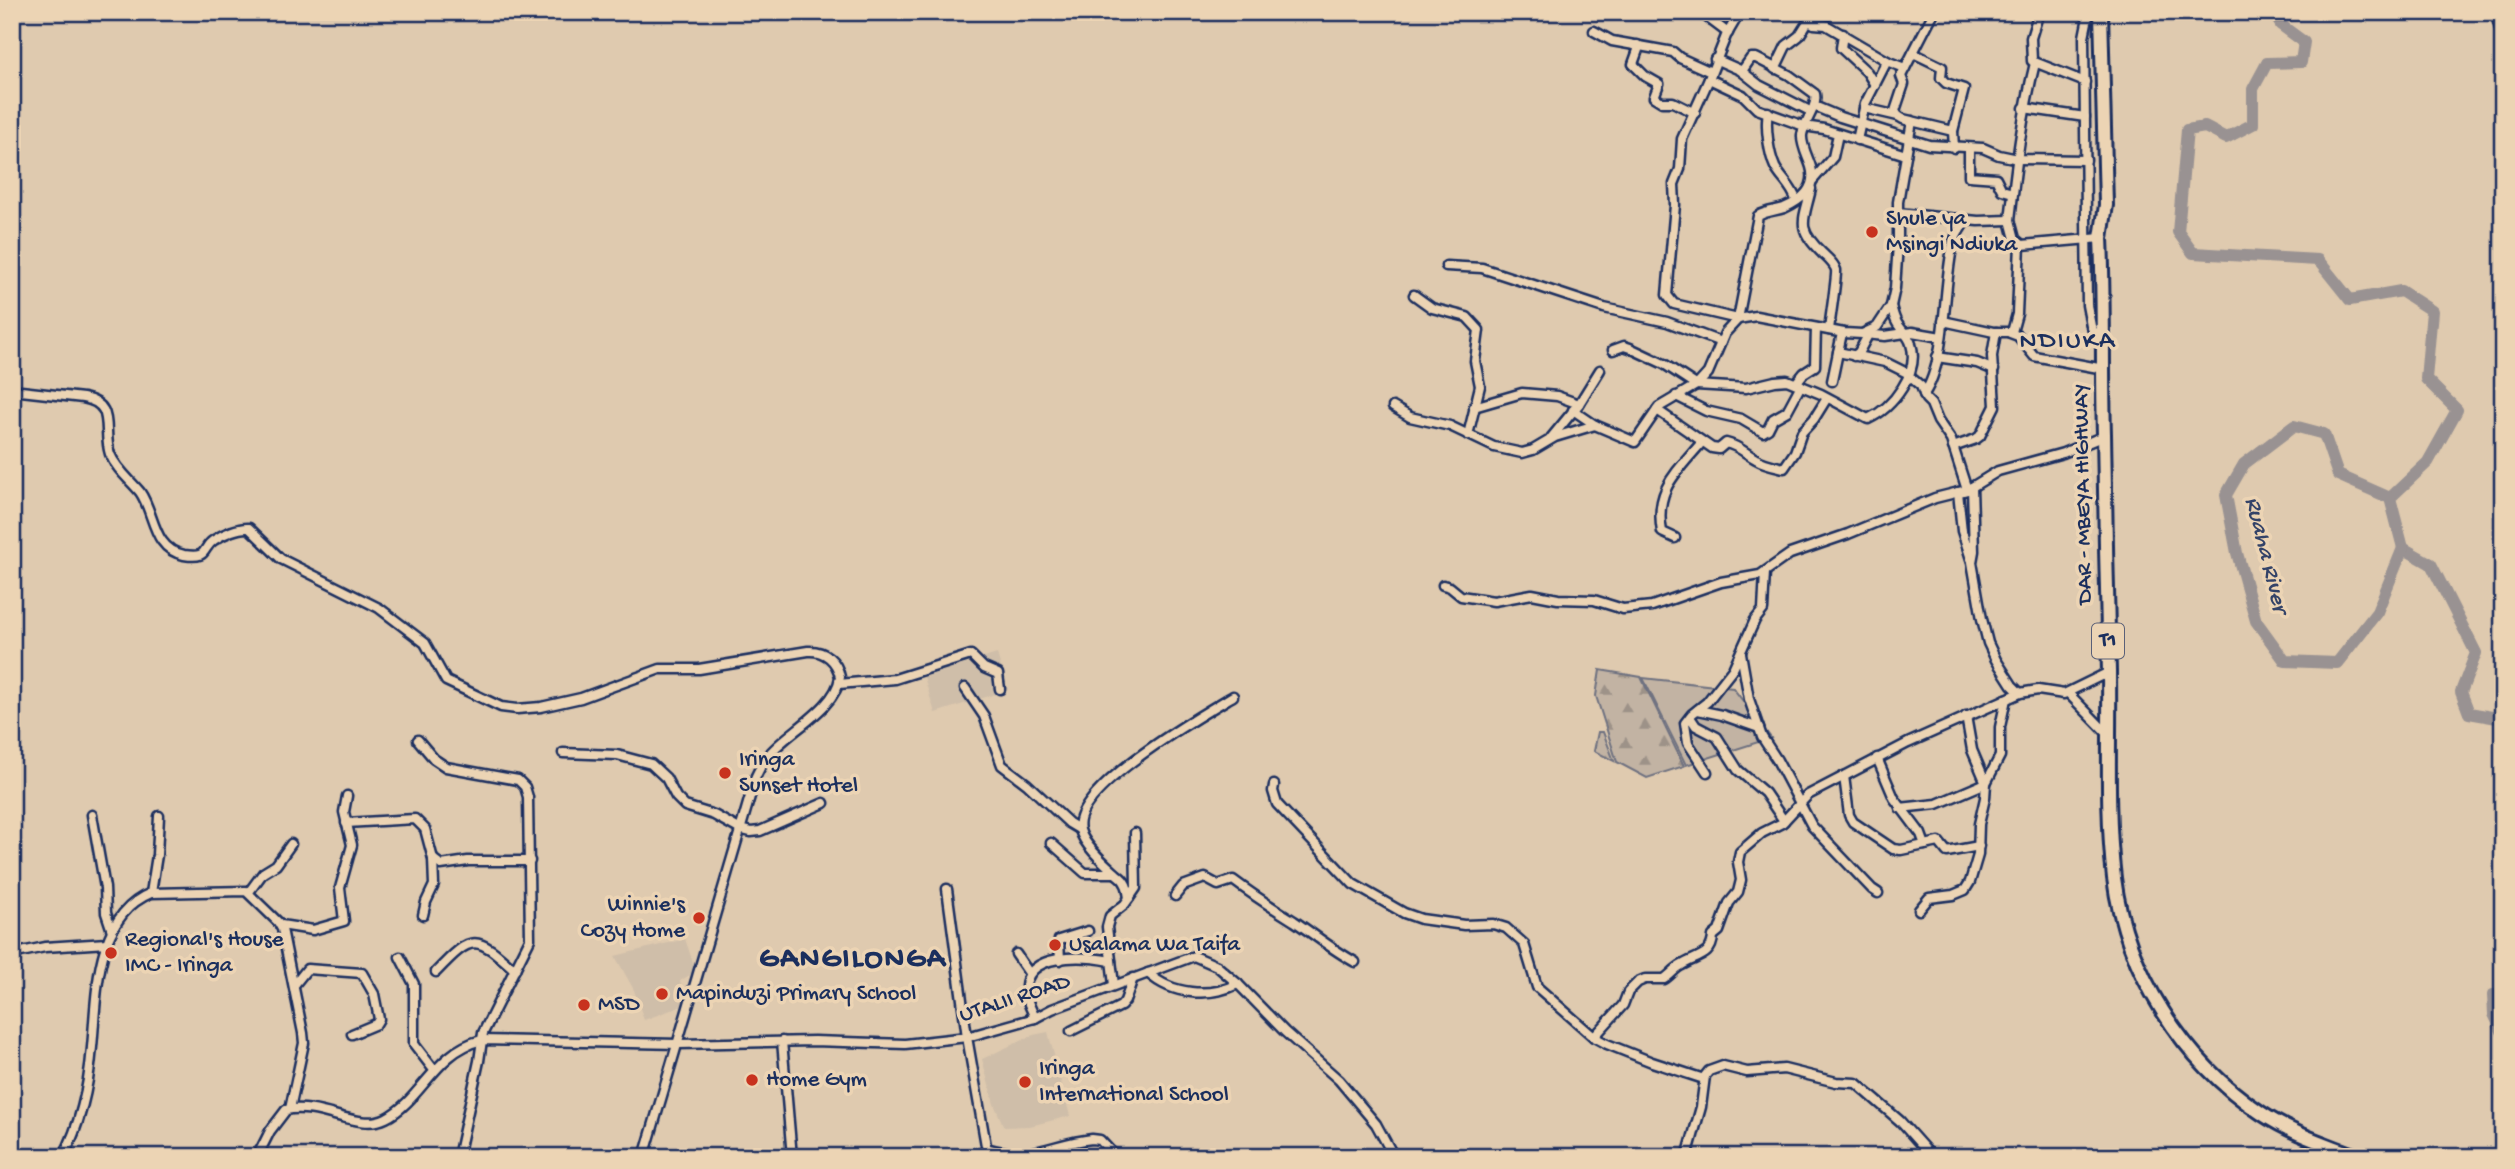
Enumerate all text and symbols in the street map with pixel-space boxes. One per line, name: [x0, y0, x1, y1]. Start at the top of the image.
place label: Shule ya Msingi Ndiuka: [1886, 206, 2018, 259]
marker: Shule ya Msingi Ndiuka: [1864, 224, 1880, 240]
district label: NDIUKA: [2020, 327, 2116, 358]
street label: DAR - MBEYA HIGHWAY: [2069, 384, 2099, 606]
water label: Ruaha River: [2237, 494, 2294, 620]
road number: T1: [2092, 624, 2124, 658]
place label: Iringa Sunset Hotel: [739, 747, 858, 800]
marker: Iringa Sunset Hotel: [717, 765, 733, 781]
place label: Winnie's Cozy Home: [580, 892, 686, 945]
marker: Winnie's Cozy Home: [691, 910, 707, 926]
place label: Regional's House IMC - Iringa: [125, 927, 285, 980]
place label: Usalama Wa Taifa: [1069, 932, 1241, 959]
marker: Usalama Wa Taifa: [1047, 937, 1063, 953]
district label: GANGILONGA: [759, 943, 947, 978]
marker: Regional's House IMC - Iringa: [103, 945, 119, 961]
street label: UTALII ROAD: [956, 968, 1075, 1030]
place label: Mapinduzi Primary School: [676, 981, 916, 1008]
marker: Mapinduzi Primary School: [654, 986, 670, 1002]
place label: MSD: [598, 992, 641, 1019]
marker: MSD: [576, 997, 592, 1013]
place label: Iringa International School: [1039, 1056, 1229, 1109]
place label: Home Gym: [766, 1067, 867, 1094]
marker: Home Gym: [744, 1072, 760, 1088]
marker: Iringa International School: [1017, 1074, 1033, 1090]

